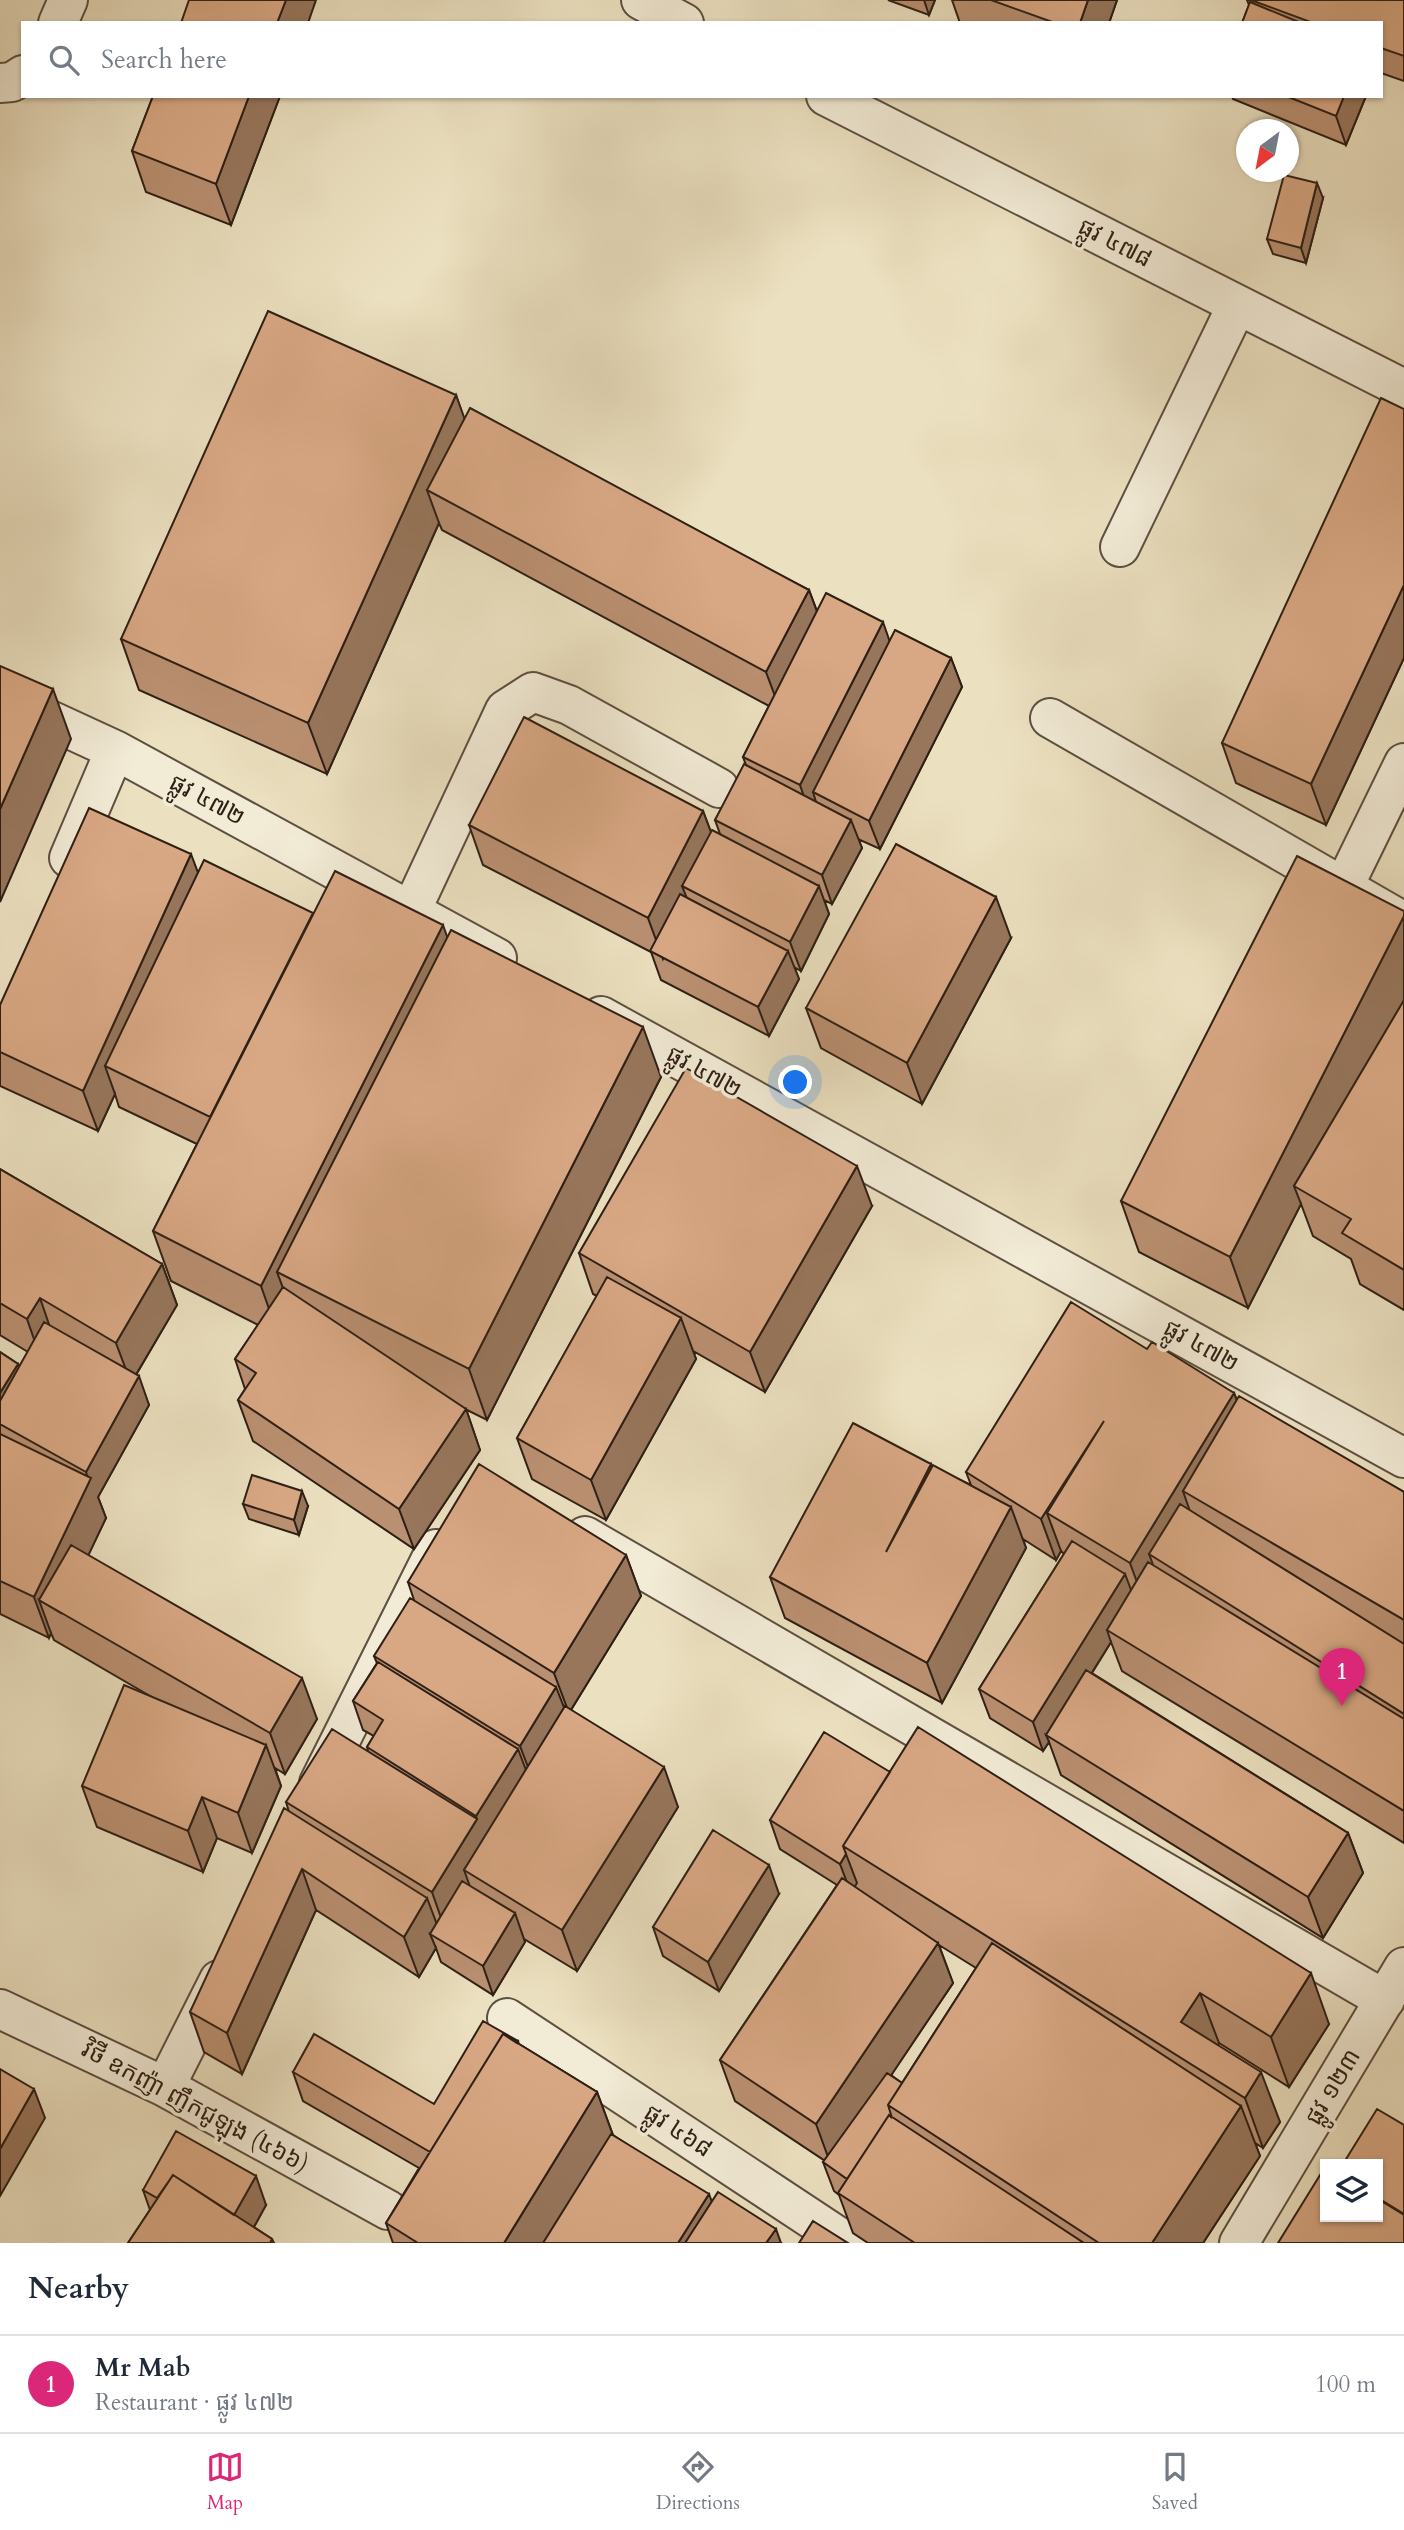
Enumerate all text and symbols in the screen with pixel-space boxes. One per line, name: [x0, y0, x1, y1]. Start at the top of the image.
search box: [21, 21, 1383, 98]
icon: search: [45, 41, 83, 79]
text: Search here: [101, 42, 227, 77]
north arrow: [1236, 119, 1299, 182]
street label: ផ្លូវ ៤៧៨: [1070, 210, 1158, 280]
street label: ផ្លូវ ៤៧២: [161, 766, 251, 838]
street label: ផ្លូវ ៤៧២: [658, 1038, 748, 1111]
your location: [778, 1065, 812, 1099]
street label: ផ្លូវ ៤៧២: [1155, 1312, 1245, 1385]
pin: 1: [1319, 1648, 1365, 1706]
street label: វិថី ឧកញ៉ា ញឹកជូឡុង (៤៦៦): [74, 2033, 314, 2184]
street label: ផ្លូវ ១២៣: [1297, 2043, 1373, 2134]
street label: ផ្លូវ ៤៦៨: [635, 2097, 719, 2170]
map controls: [1320, 2159, 1383, 2222]
button: layers: [1320, 2159, 1383, 2222]
text: Nearby: [28, 2268, 129, 2309]
text: Mr Mab: [95, 2350, 191, 2385]
text: 1: [45, 2369, 57, 2400]
text: 100 m: [1315, 2369, 1376, 2400]
text: Restaurant · ផ្លូវ ៤៧២: [95, 2387, 294, 2418]
tab: Map: [206, 2448, 244, 2516]
tab: Directions: [656, 2448, 740, 2516]
tab: Saved: [1152, 2448, 1198, 2516]

